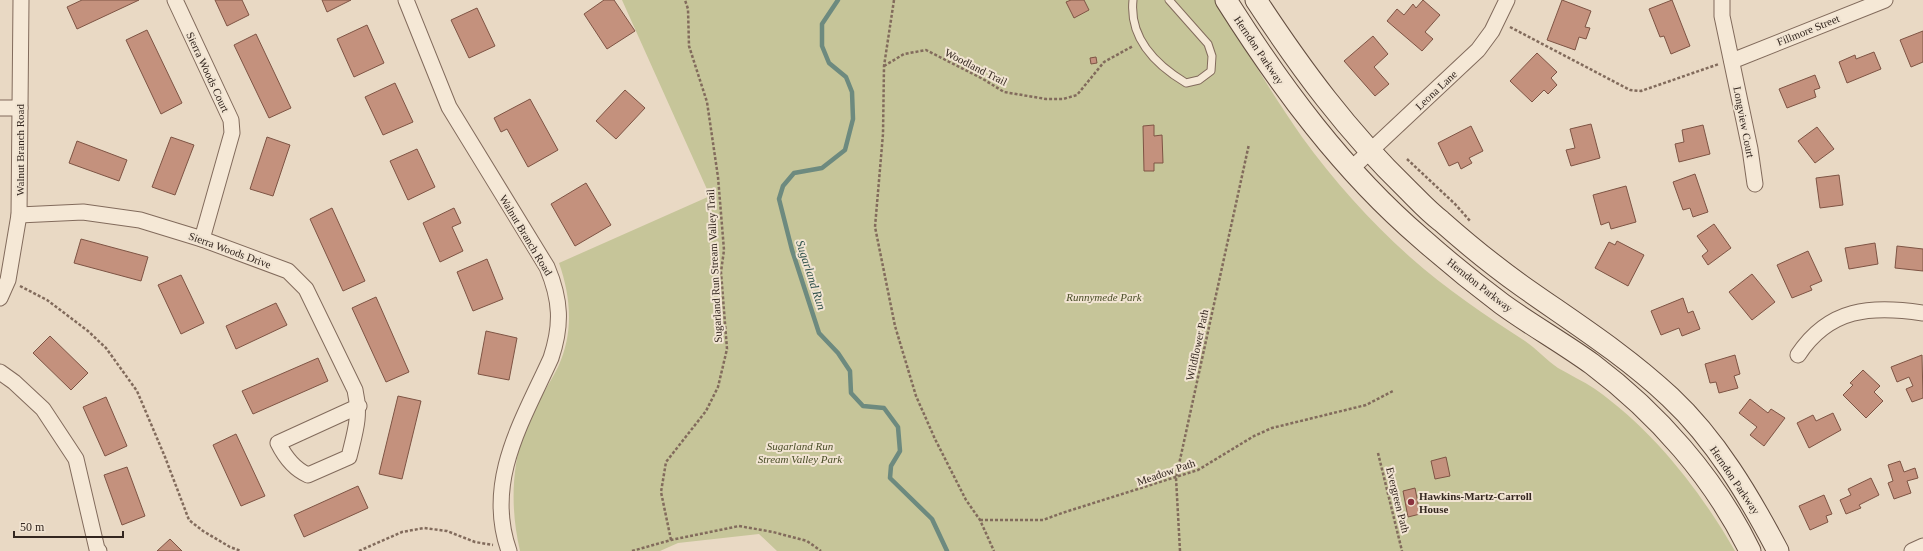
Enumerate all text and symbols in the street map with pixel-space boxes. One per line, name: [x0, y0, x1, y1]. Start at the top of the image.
street label: Fillmore Street: [1775, 12, 1841, 48]
street label: Herndon Parkway: [1232, 14, 1287, 87]
street label: Sierra Woods Court: [184, 30, 232, 114]
street label: Woodland Trail: [943, 46, 1009, 88]
street label: Leona Lane: [1413, 68, 1459, 112]
street label: Longview Court: [1731, 85, 1757, 159]
street label: Walnut Branch Road: [14, 104, 26, 196]
street label: Sugarland Run Stream Valley Trail: [704, 189, 724, 343]
street label: Walnut Branch Road: [497, 192, 555, 278]
street label: Sierra Woods Drive: [187, 230, 273, 271]
water label: Sugarland Run: [793, 238, 829, 312]
street label: Herndon Parkway: [1445, 256, 1515, 315]
park label: Runnymede Park: [1065, 291, 1143, 303]
street label: Wildflower Path: [1184, 308, 1211, 382]
park label: Sugarland Run Stream Valley Park: [758, 440, 843, 465]
street label: Herndon Parkway: [1708, 444, 1763, 517]
street label: Meadow Path: [1135, 456, 1197, 488]
street label: Evergreen Path: [1384, 466, 1412, 535]
place label: Hawkins-Martz-Carroll House: [1419, 490, 1532, 515]
marker: Hawkins-Martz-Carroll House: [1406, 497, 1416, 507]
scale bar: [14, 513, 123, 539]
text: 50 m: [20, 520, 45, 534]

